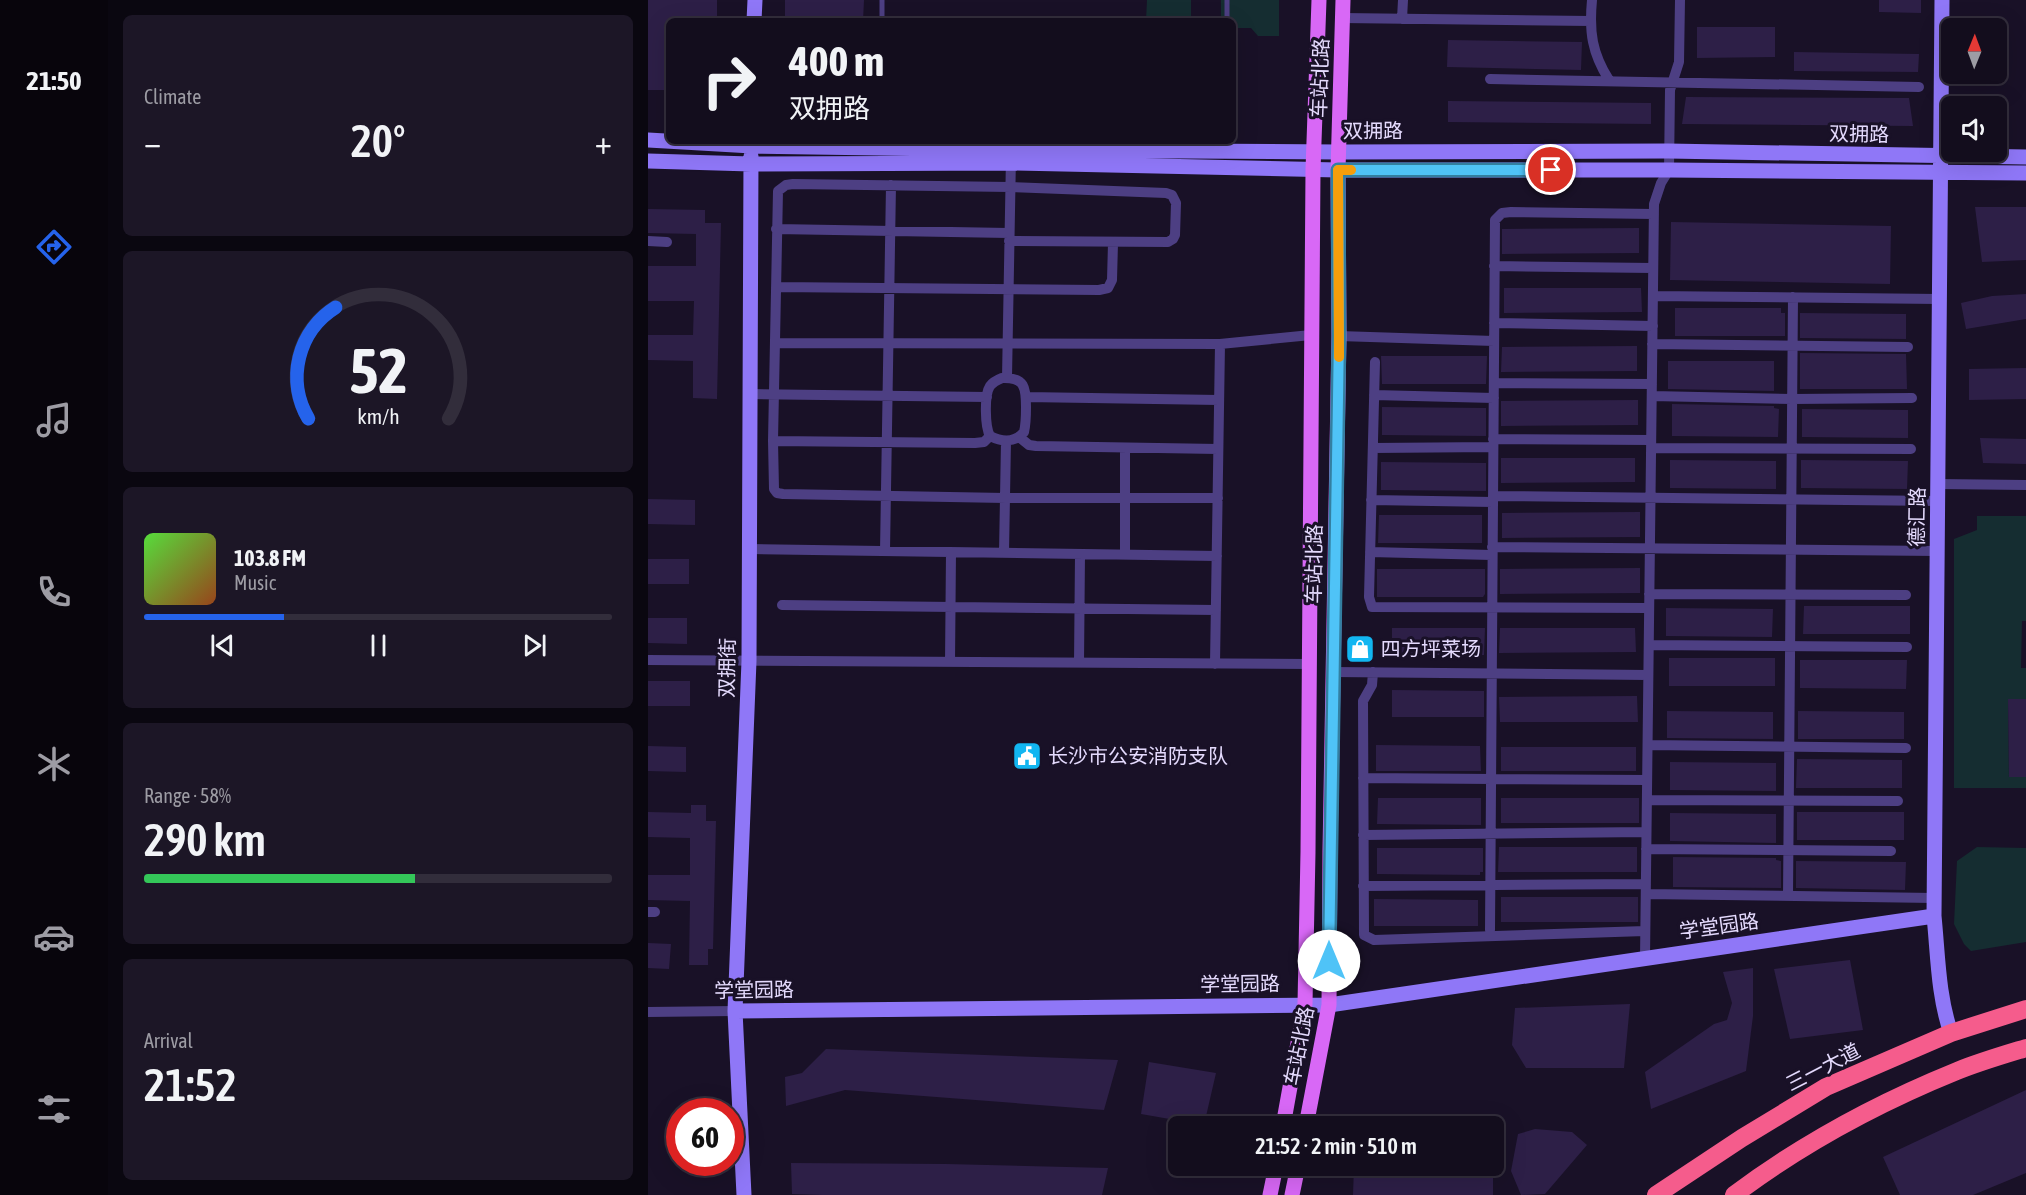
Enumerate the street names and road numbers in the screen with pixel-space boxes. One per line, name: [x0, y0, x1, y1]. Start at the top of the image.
street label: 车站北路: [1307, 38, 1332, 118]
street label: 双拥路: [1343, 119, 1403, 142]
street label: 双拥路: [1829, 121, 1889, 146]
street label: 德汇路: [1904, 487, 1929, 547]
street label: 车站北路: [1301, 524, 1326, 604]
street label: 双拥街: [714, 638, 739, 698]
street label: 学堂园路: [1678, 909, 1760, 942]
street label: 学堂园路: [1200, 971, 1280, 996]
street label: 学堂园路: [714, 977, 794, 1002]
street label: 车站北路: [1280, 1004, 1317, 1087]
street label: 三一大道: [1782, 1038, 1864, 1095]

